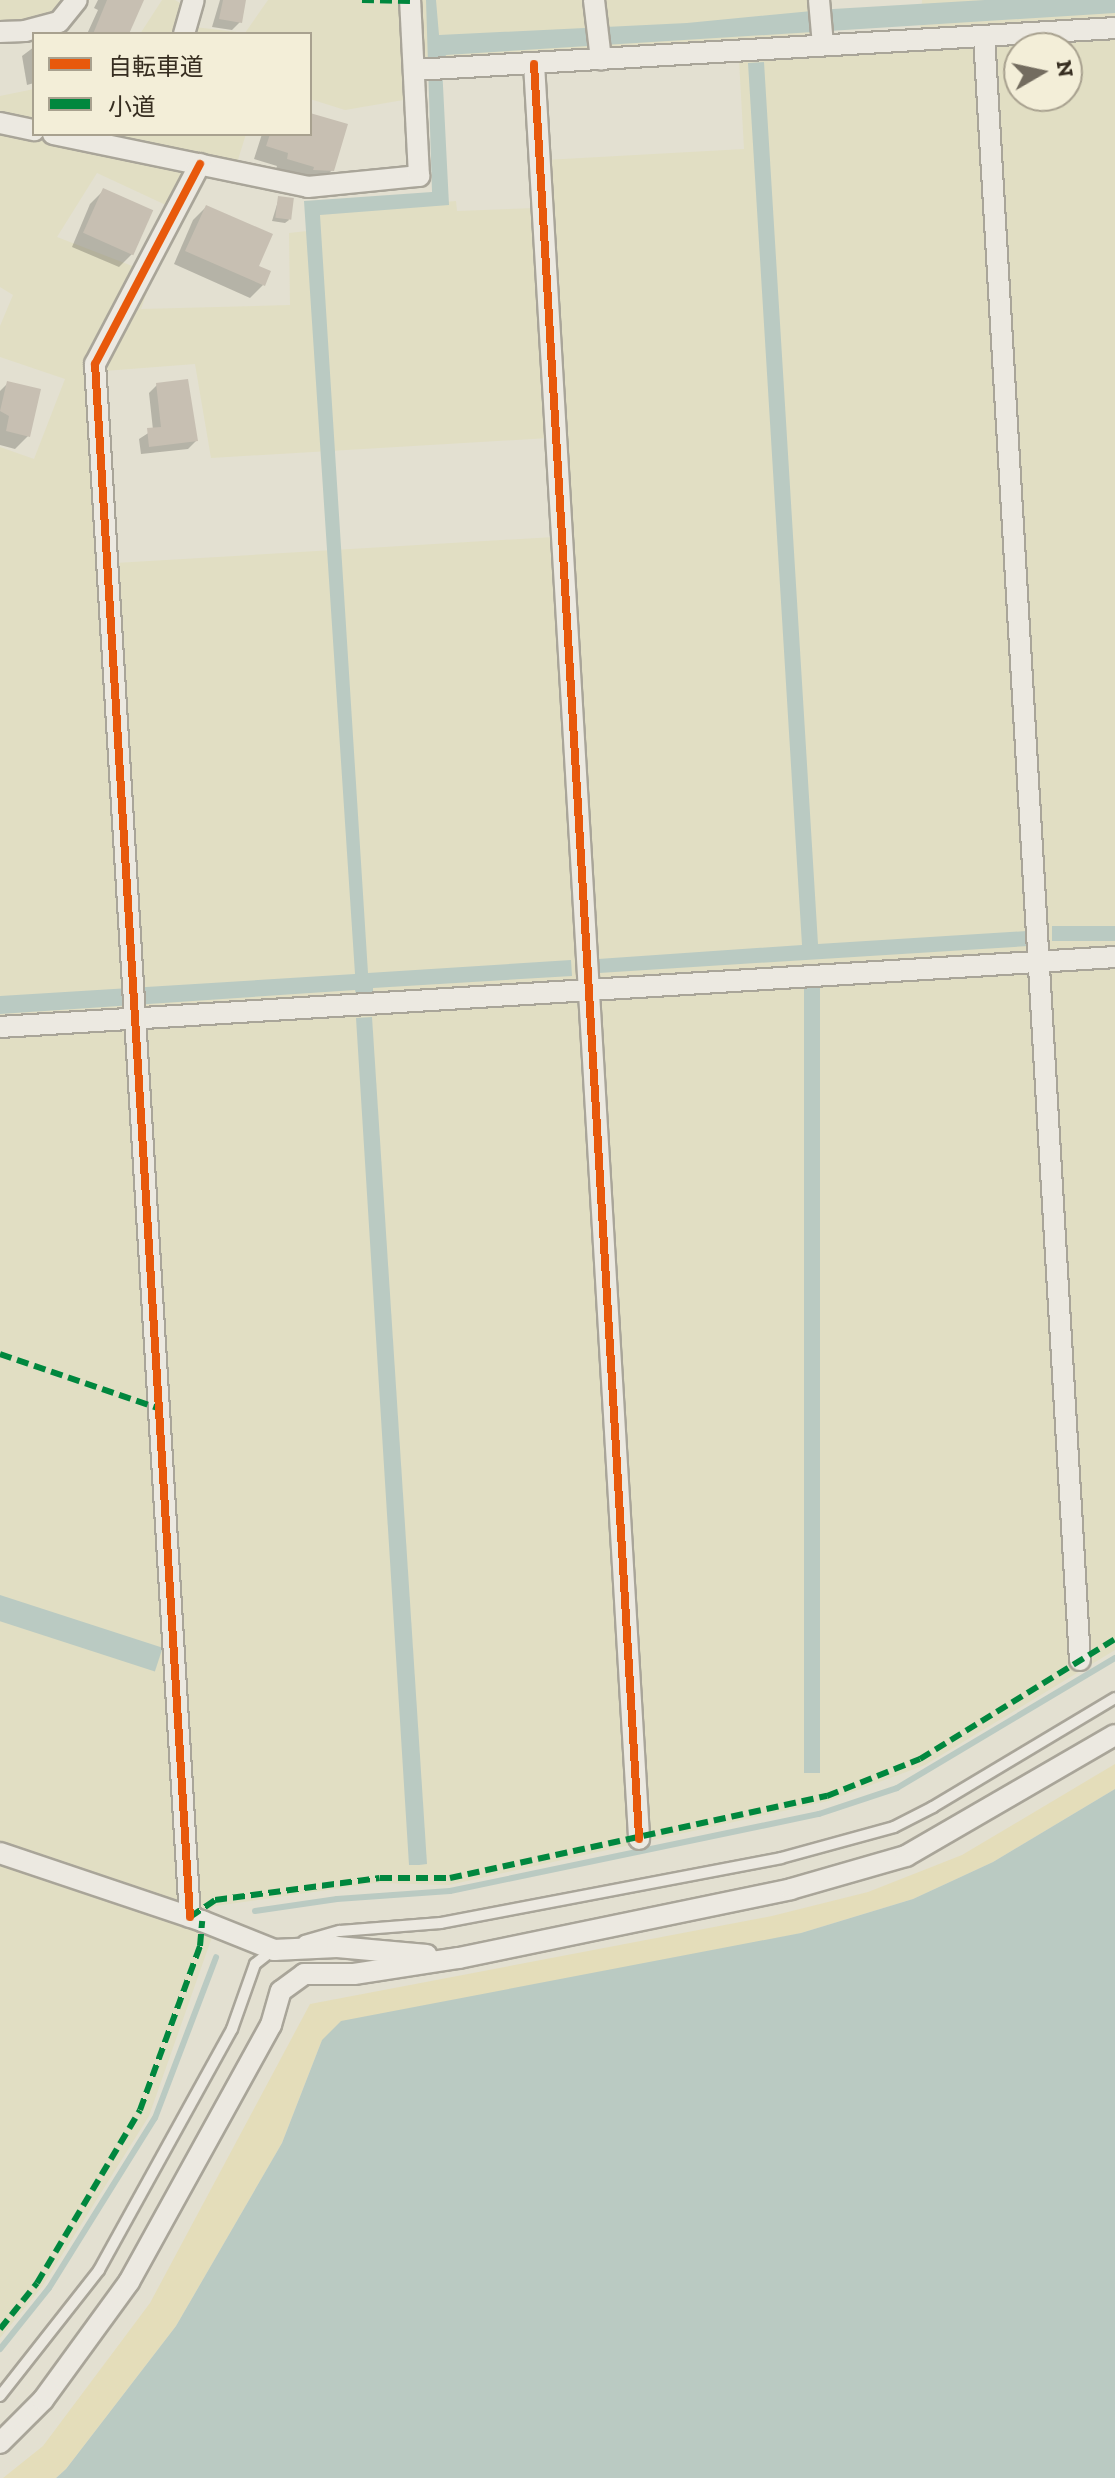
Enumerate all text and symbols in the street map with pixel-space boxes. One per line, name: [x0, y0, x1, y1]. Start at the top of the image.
legend: [32, 32, 312, 136]
north arrow: [1003, 32, 1083, 112]
text: 自転車道: [108, 52, 204, 81]
text: N: [1051, 58, 1080, 79]
text: 小道: [108, 92, 156, 121]

